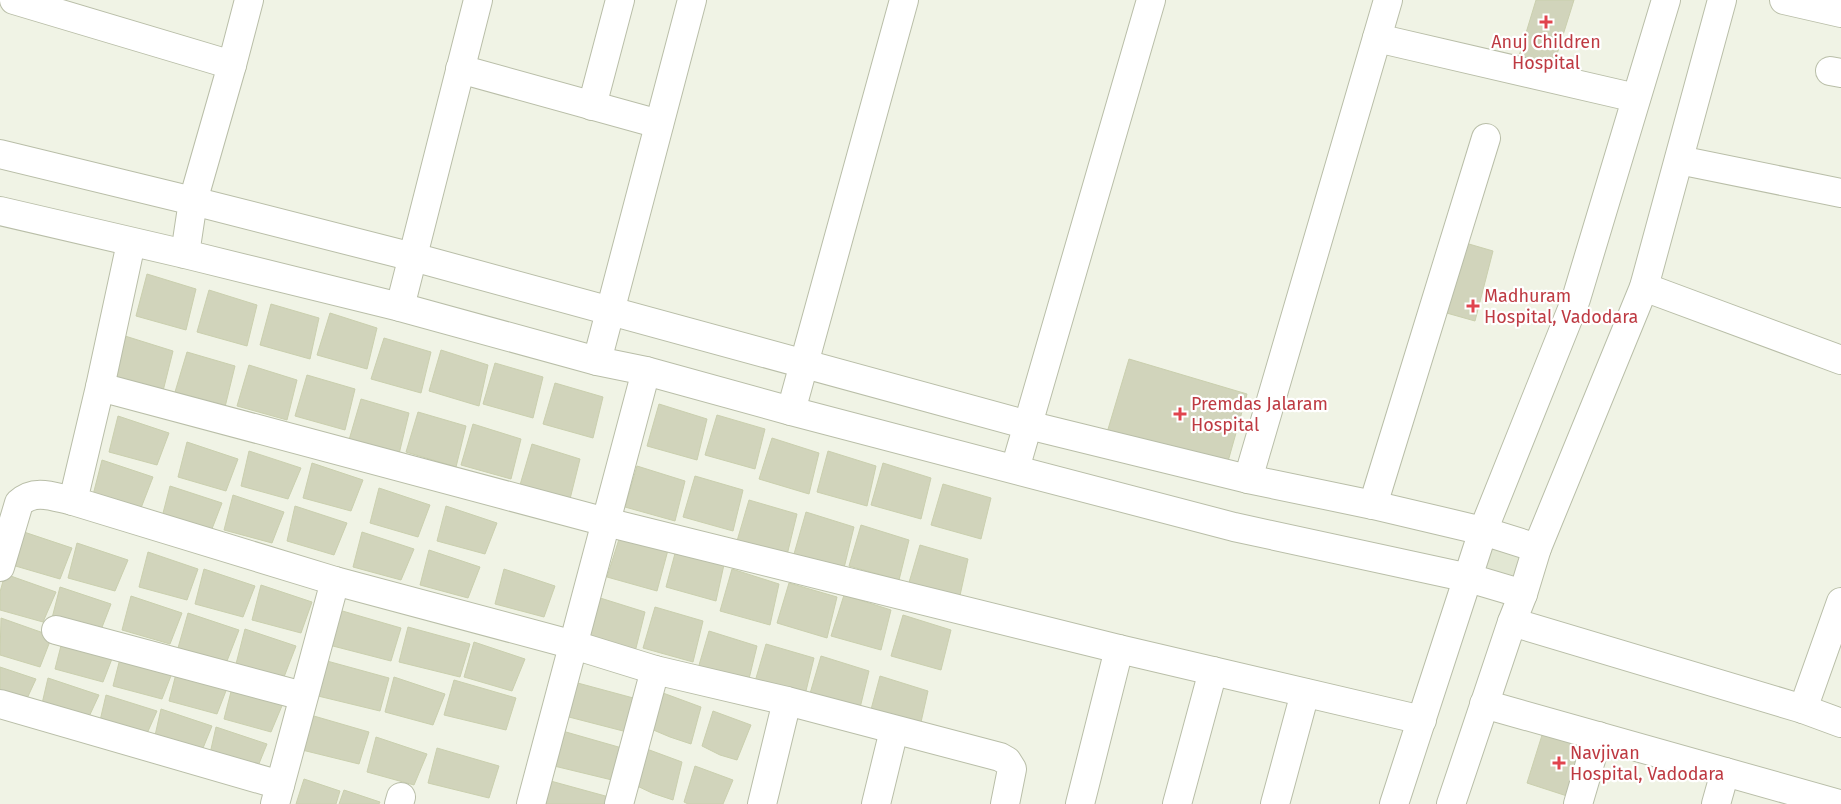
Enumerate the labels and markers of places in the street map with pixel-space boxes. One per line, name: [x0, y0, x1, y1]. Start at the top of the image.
marker: Anuj Children Hospital: [1539, 15, 1553, 29]
place label: Anuj Children Hospital: [1491, 31, 1601, 74]
place label: Madhuram Hospital, Vadodara: [1484, 285, 1638, 328]
marker: Madhuram Hospital, Vadodara: [1466, 299, 1480, 313]
place label: Premdas Jalaram Hospital: [1191, 393, 1328, 436]
marker: Premdas Jalaram Hospital: [1173, 407, 1187, 421]
place label: Navjivan Hospital, Vadodara: [1570, 742, 1724, 785]
marker: Navjivan Hospital, Vadodara: [1552, 756, 1566, 770]

